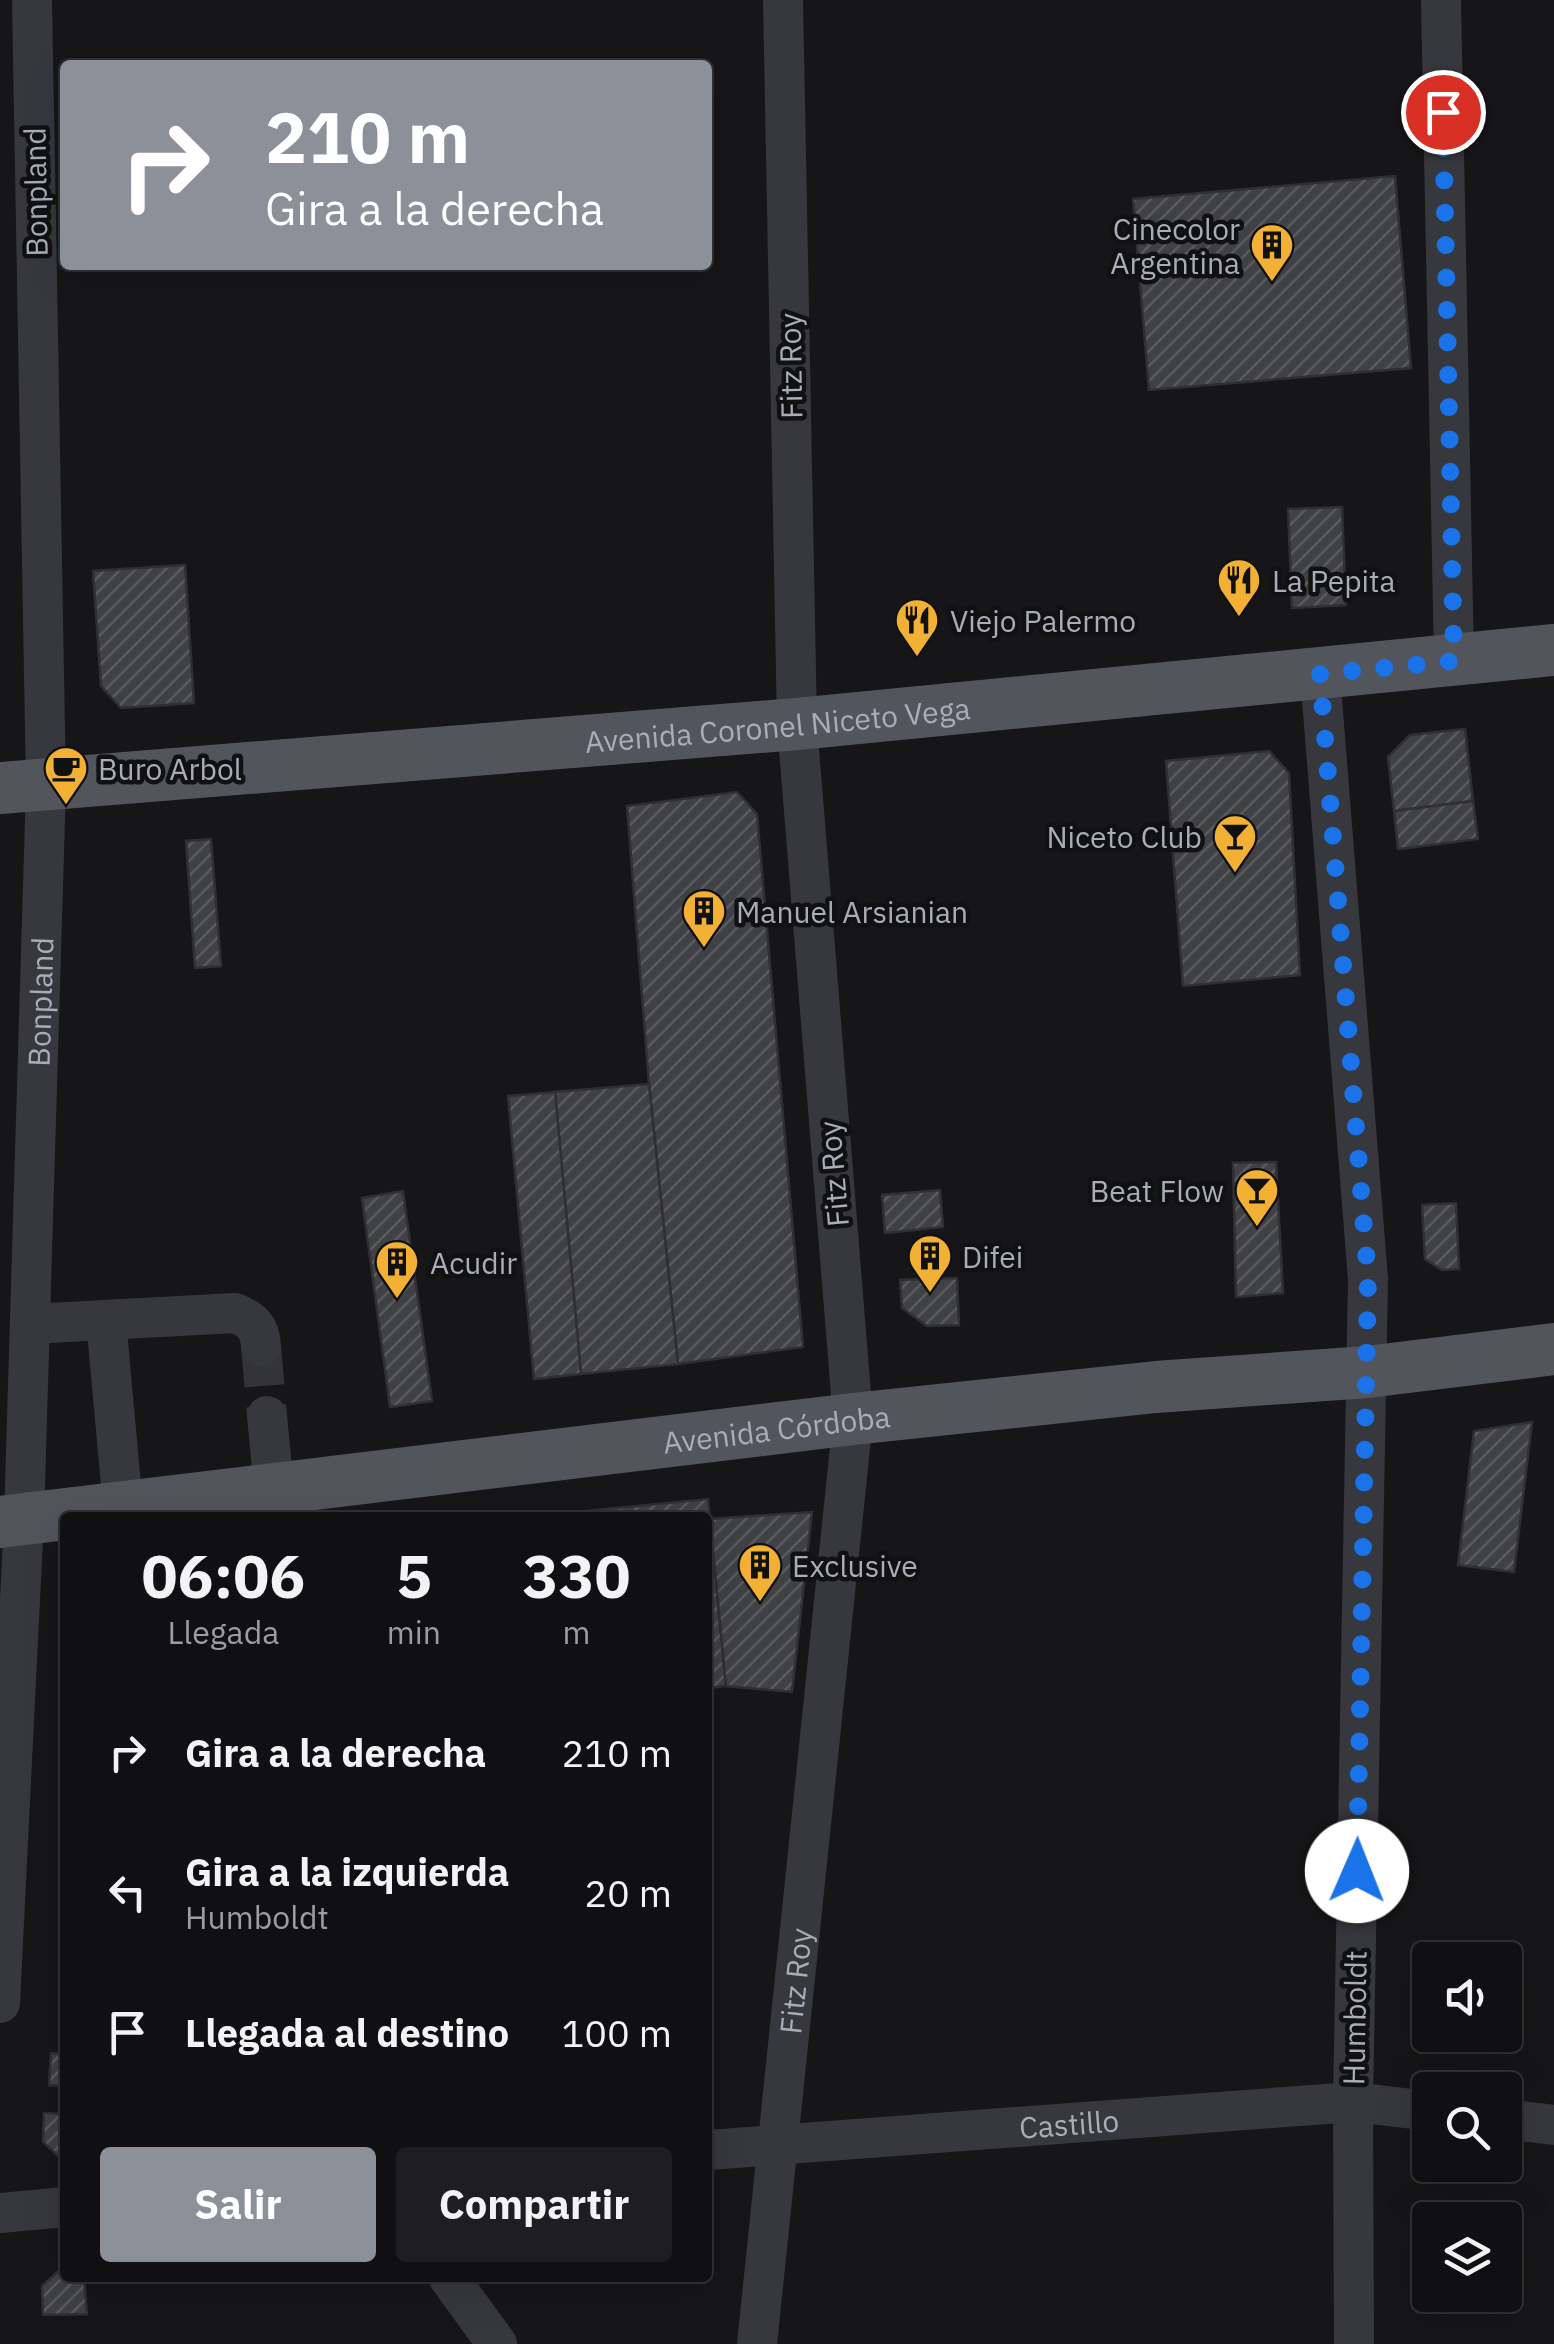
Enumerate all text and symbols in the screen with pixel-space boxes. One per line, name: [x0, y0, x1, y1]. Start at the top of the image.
pin: [1401, 70, 1486, 155]
icon: arrive: [1416, 85, 1471, 140]
text: 210 m: [265, 91, 470, 182]
icon: right: [100, 100, 230, 230]
street label: Bonpland: [14, 127, 56, 257]
text: Gira a la derecha: [265, 179, 604, 237]
place label: Cinecolor Argentina: [1110, 209, 1240, 282]
building icon: Cinecolor Argentina: [1249, 222, 1295, 283]
street label: Fitz Roy: [770, 313, 810, 419]
restaurant icon: La Pepita: [1216, 557, 1262, 618]
place label: La Pepita: [1272, 561, 1396, 600]
restaurant icon: Viejo Palermo: [894, 597, 940, 658]
place label: Viejo Palermo: [950, 601, 1136, 640]
street label: Avenida Coronel Niceto Vega: [583, 688, 972, 760]
cafe icon: Buro Arbol: [43, 745, 89, 806]
place label: Buro Arbol: [98, 749, 242, 788]
bar icon: Niceto Club: [1212, 813, 1258, 874]
place label: Niceto Club: [1046, 817, 1202, 856]
building icon: Manuel Arsianian: [681, 888, 727, 949]
place label: Manuel Arsianian: [736, 892, 968, 931]
street label: Bonpland: [18, 937, 61, 1067]
street label: Fitz Roy: [809, 1119, 857, 1229]
bar icon: Beat Flow: [1234, 1167, 1280, 1228]
place label: Beat Flow: [1090, 1171, 1224, 1210]
building icon: Difei: [907, 1233, 953, 1294]
place label: Difei: [962, 1237, 1023, 1276]
building icon: Acudir: [374, 1239, 420, 1300]
place label: Acudir: [430, 1243, 517, 1282]
street label: Avenida Córdoba: [661, 1396, 892, 1461]
text: 06:06: [142, 1536, 305, 1615]
text: 5: [396, 1536, 432, 1615]
text: 330: [522, 1536, 630, 1615]
building icon: Exclusive: [737, 1542, 783, 1603]
place label: Exclusive: [792, 1546, 918, 1585]
text: Llegada: [168, 1611, 279, 1653]
text: min: [387, 1611, 441, 1653]
text: m: [563, 1611, 590, 1653]
icon: right: [100, 1725, 155, 1780]
text: Gira a la derecha: [185, 1728, 486, 1777]
text: 210 m: [561, 1728, 672, 1777]
position arrow: [1305, 1819, 1409, 1923]
text: Gira a la izquierda: [185, 1847, 509, 1896]
icon: left: [100, 1865, 155, 1920]
text: 20 m: [584, 1868, 672, 1917]
text: Humboldt: [185, 1896, 329, 1938]
street label: Fitz Roy: [770, 1926, 820, 2036]
map controls: [1412, 1942, 1522, 2312]
button: sound: [1412, 1942, 1522, 2052]
street label: Humboldt: [1333, 1950, 1375, 2086]
icon: arrive: [100, 2005, 155, 2060]
text: Llegada al destino: [185, 2008, 509, 2057]
text: 100 m: [561, 2008, 672, 2057]
button: search: [1412, 2072, 1522, 2182]
street label: Castillo: [1018, 2100, 1120, 2146]
button: Salir: [100, 2147, 376, 2262]
button: Compartir: [396, 2147, 672, 2262]
button: layers: [1412, 2202, 1522, 2312]

